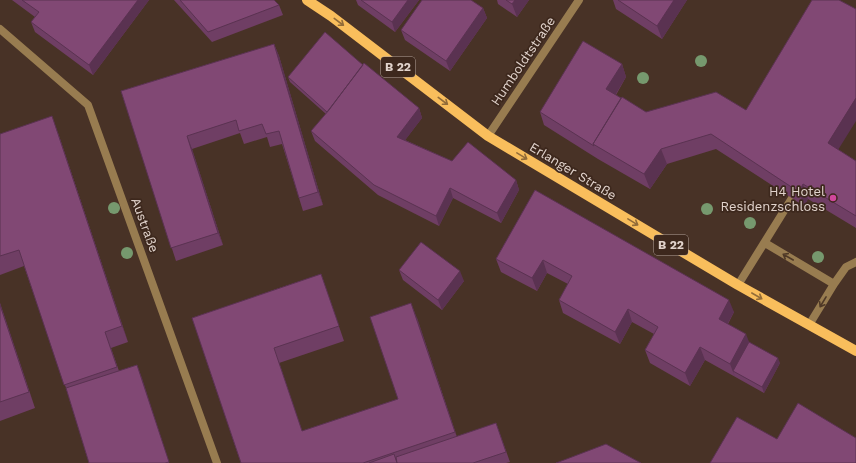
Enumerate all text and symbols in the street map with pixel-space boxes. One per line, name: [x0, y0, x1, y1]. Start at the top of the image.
street label: Humboldtstraße: [488, 14, 558, 108]
one-way arrow: [334, 18, 345, 26]
road number: B 22: [381, 57, 415, 77]
one-way arrow: [437, 97, 448, 105]
street label: Erlanger Straße: [527, 139, 619, 203]
one-way arrow: [516, 152, 528, 160]
place label: H4 Hotel Residenzschloss: [720, 184, 825, 214]
marker: H4 Hotel Residenzschloss: [828, 193, 838, 203]
street label: Austraße: [128, 196, 162, 254]
one-way arrow: [627, 219, 639, 227]
road number: B 22: [654, 235, 688, 255]
one-way arrow: [782, 252, 794, 260]
one-way arrow: [751, 292, 763, 300]
one-way arrow: [819, 296, 827, 307]

